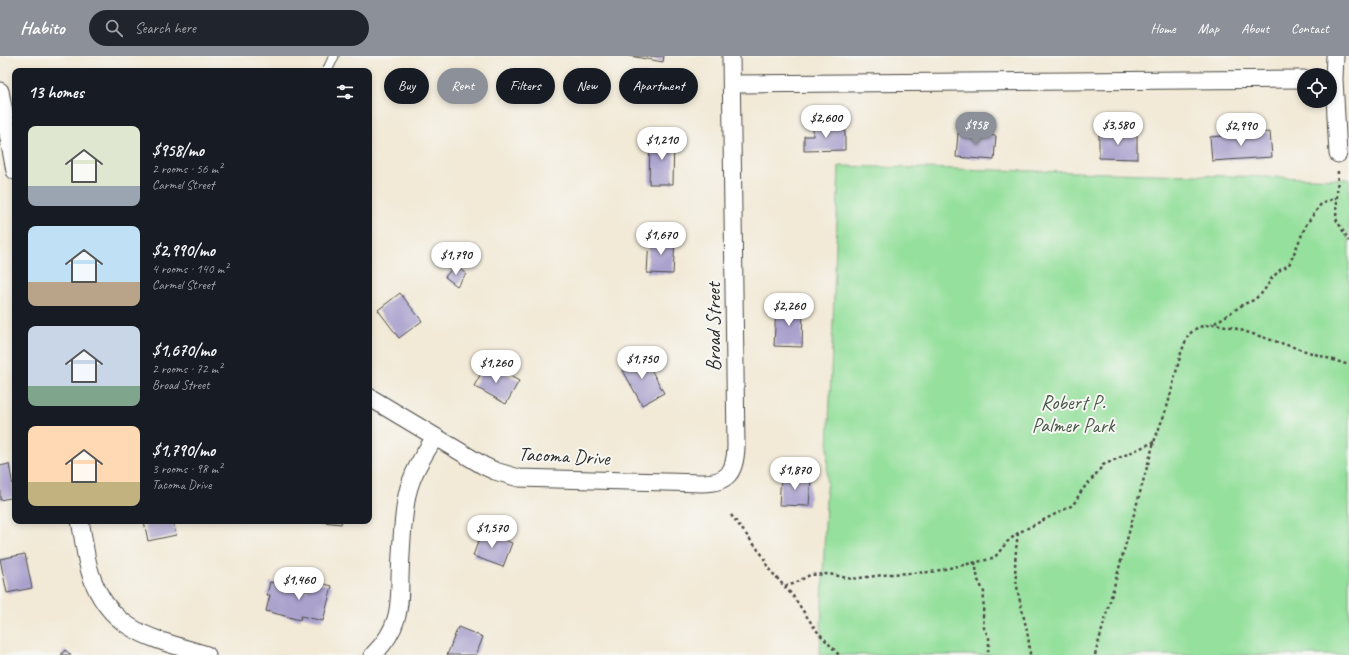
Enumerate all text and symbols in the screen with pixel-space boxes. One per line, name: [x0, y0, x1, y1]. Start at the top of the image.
search box: [89, 10, 369, 46]
text: Habito: [20, 16, 65, 40]
icon: search: [103, 17, 125, 39]
text: Search here: [135, 19, 196, 38]
text: Home: [1150, 20, 1176, 37]
text: Map: [1198, 20, 1219, 37]
text: About: [1241, 20, 1269, 37]
text: Contact: [1291, 20, 1329, 37]
chip: Buy: [384, 68, 429, 104]
chip: Rent: [437, 68, 488, 104]
chip: Filters: [496, 68, 555, 104]
chip: New: [563, 68, 611, 104]
chip: Apartment: [619, 68, 698, 104]
map controls: [1297, 68, 1337, 108]
button: locate: [1297, 68, 1337, 108]
icon: filters: [334, 81, 356, 103]
text: 13 homes: [28, 82, 84, 103]
pin: $2,600: [793, 105, 859, 139]
text: $2,600: [810, 110, 842, 126]
pin: $958: [952, 112, 1000, 146]
pin: $3,580: [1085, 112, 1151, 146]
pin: $2,990: [1208, 113, 1274, 147]
text: $958: [964, 117, 988, 133]
text: $3,580: [1102, 117, 1134, 133]
text: $2,990: [1225, 118, 1257, 134]
pin: $1,210: [629, 127, 695, 161]
text: $1,210: [646, 132, 678, 148]
text: $958/mo: [152, 140, 204, 161]
icon: home: [60, 142, 108, 190]
text: 2 rooms · 56 m²: [152, 161, 222, 177]
text: Carmel Street: [152, 177, 214, 193]
pin: $1,670: [628, 222, 694, 256]
text: $1,670: [645, 227, 677, 243]
text: $2,990/mo: [152, 240, 215, 261]
icon: home: [60, 242, 108, 290]
pin: $1,790: [423, 242, 489, 276]
text: $1,790: [440, 247, 472, 263]
text: 4 rooms · 140 m²: [152, 261, 228, 277]
text: Carmel Street: [152, 277, 214, 293]
street label: Broad Street: [701, 280, 726, 371]
pin: $2,260: [756, 293, 822, 327]
text: $2,260: [773, 298, 805, 314]
text: $1,670/mo: [152, 340, 216, 361]
icon: home: [60, 342, 108, 390]
pin: $1,750: [609, 346, 675, 380]
pin: $1,260: [463, 350, 529, 384]
text: $1,750: [626, 351, 658, 367]
text: $1,260: [480, 355, 512, 371]
text: 2 rooms · 72 m²: [152, 361, 222, 377]
text: Broad Street: [152, 377, 210, 393]
park label: Robert P. Palmer Park: [1032, 390, 1116, 438]
text: $1,790/mo: [152, 440, 215, 461]
street label: Tacoma Drive: [518, 441, 612, 471]
icon: home: [60, 442, 108, 490]
pin: $1,870: [762, 457, 828, 491]
text: 3 rooms · 98 m²: [152, 461, 222, 477]
text: $1,870: [779, 462, 811, 478]
text: Tacoma Drive: [152, 477, 211, 493]
pin: $1,570: [459, 515, 525, 549]
text: $1,570: [476, 520, 508, 536]
pin: $1,460: [266, 567, 332, 601]
text: $1,460: [283, 572, 315, 588]

